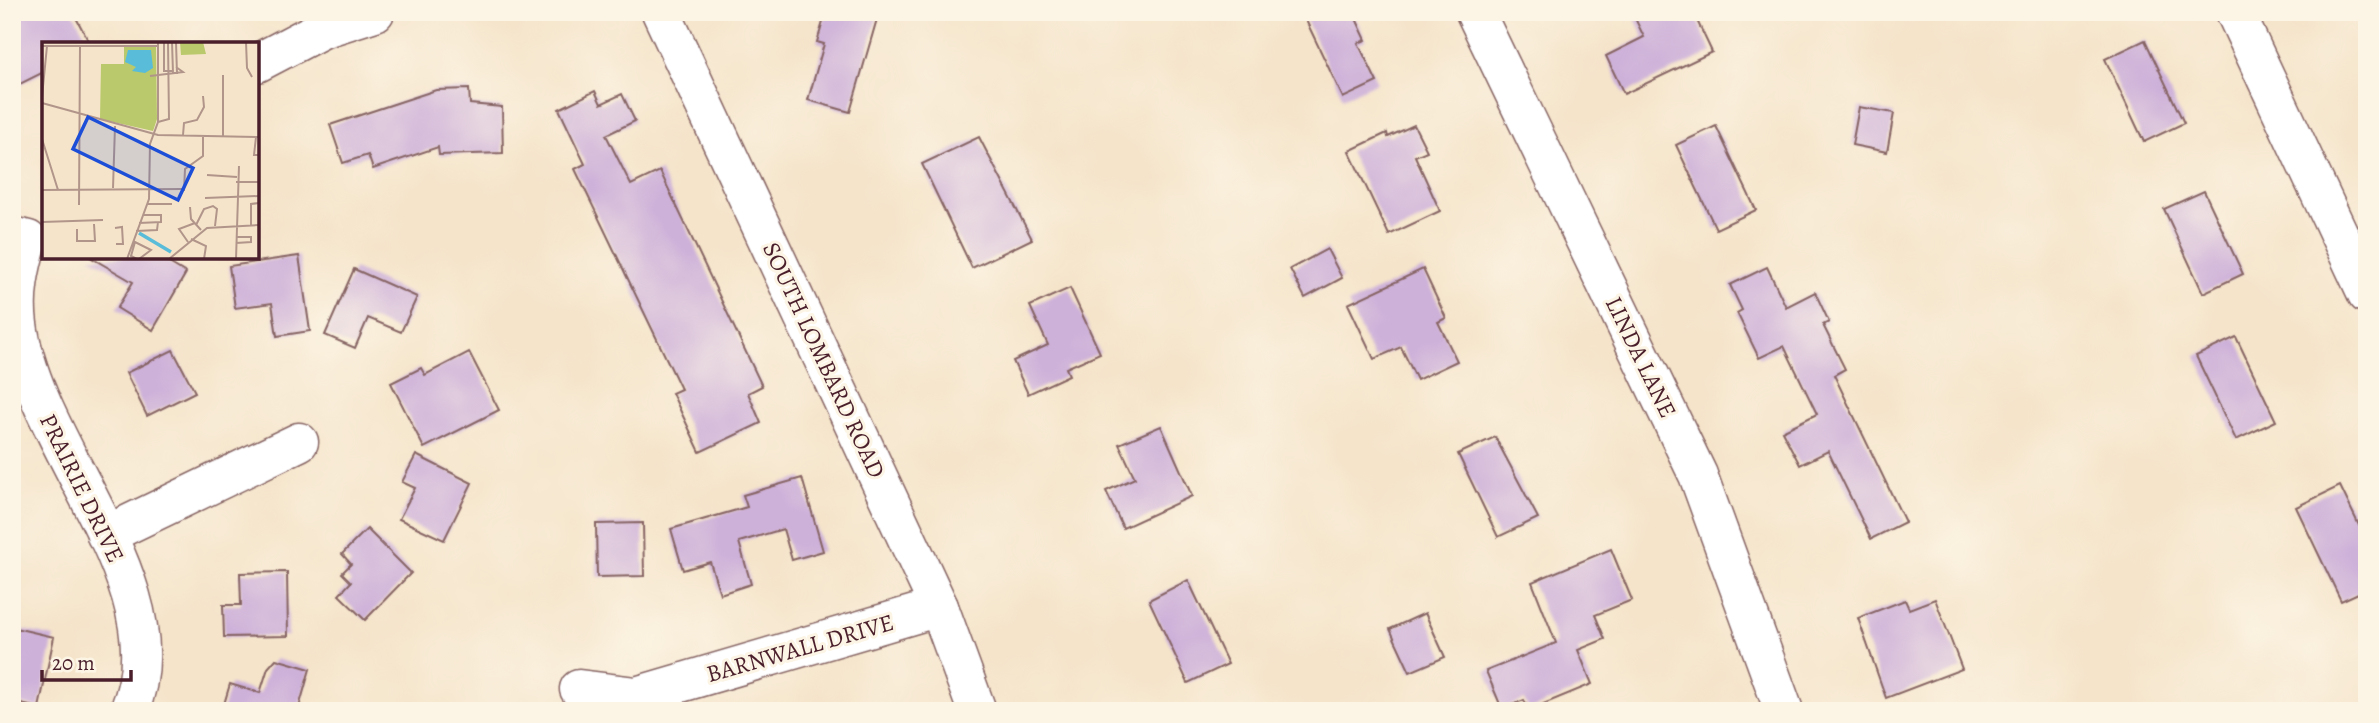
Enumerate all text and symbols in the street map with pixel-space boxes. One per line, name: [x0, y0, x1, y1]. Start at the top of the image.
inset map: [42, 42, 259, 259]
street label: SOUTH LOMBARD ROAD: [755, 237, 893, 483]
street label: LINDA LANE: [1598, 291, 1684, 423]
street label: PRAIRIE DRIVE: [32, 408, 132, 568]
street label: BARNWALL DRIVE: [703, 606, 897, 690]
scale bar: [42, 639, 131, 683]
text: 20 m: [52, 649, 95, 677]

